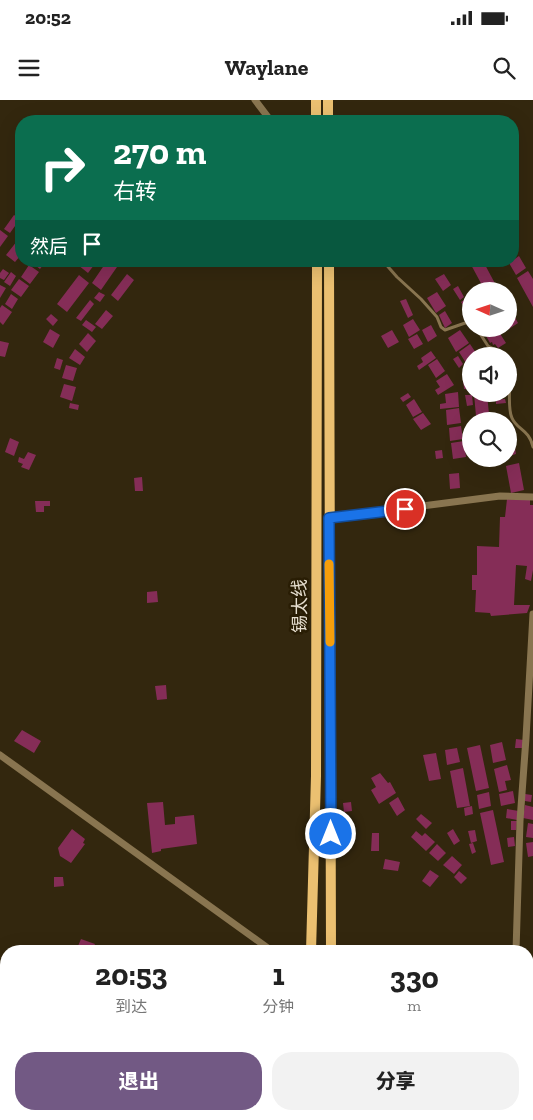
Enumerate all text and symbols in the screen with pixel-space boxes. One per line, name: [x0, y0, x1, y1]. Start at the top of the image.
text: 20:52: [25, 6, 71, 29]
icon: menu: [15, 54, 43, 82]
text: Waylane: [225, 54, 308, 81]
icon: search: [490, 54, 518, 82]
text: 270 m: [113, 131, 207, 173]
icon: right: [30, 135, 95, 200]
text: 右转: [113, 178, 157, 205]
icon: arrive: [78, 230, 106, 258]
text: 然后: [30, 235, 68, 258]
north arrow: [462, 282, 518, 338]
map controls: [462, 282, 517, 467]
button: sound: [462, 347, 517, 402]
button: search: [462, 412, 517, 467]
pin: [384, 488, 426, 530]
icon: arrive: [391, 495, 419, 523]
street label: 锡太线: [289, 579, 311, 633]
position arrow: [304, 807, 356, 859]
text: 20:53: [95, 957, 168, 993]
text: 1: [273, 957, 285, 993]
text: 330: [390, 960, 439, 996]
text: m: [407, 996, 421, 1015]
text: 到达: [115, 997, 147, 1016]
text: 分钟: [263, 997, 295, 1016]
button: 退出: [15, 1052, 262, 1110]
button: 分享: [272, 1052, 519, 1110]

